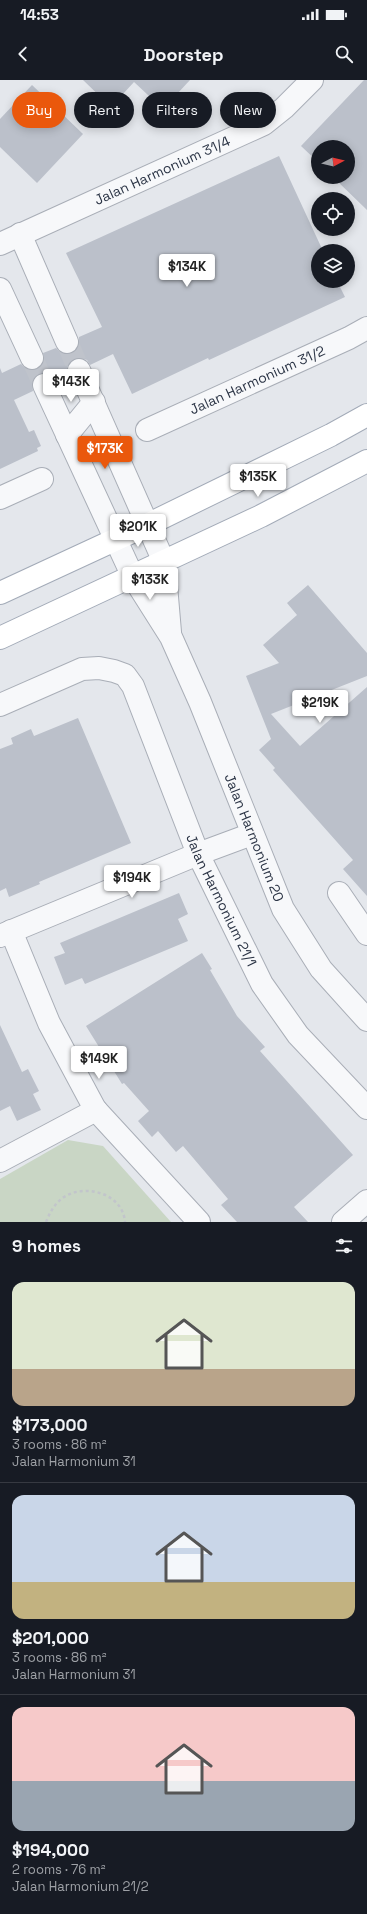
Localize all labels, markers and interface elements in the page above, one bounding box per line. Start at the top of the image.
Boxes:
text: 14:53 [20,5,59,24]
icon: back [12,43,34,65]
text: Doorstep [144,43,223,66]
icon: search [333,43,355,65]
chip: Buy [12,92,66,128]
chip: Rent [74,92,134,128]
chip: Filters [142,92,212,128]
chip: New [220,92,276,128]
street label: Jalan Harmonium 31/4 [91,132,233,209]
north arrow [311,140,355,184]
map controls [311,140,355,288]
button: locate [311,192,355,236]
button: layers [311,244,355,288]
pin: $134K [159,254,215,288]
text: $134K [168,258,206,275]
street label: Jalan Harmonium 31/2 [186,341,328,419]
pin: $143K [43,369,99,403]
text: $143K [52,373,90,390]
pin: $173K [77,436,133,470]
text: $173K [87,440,124,457]
pin: $135K [230,464,286,498]
text: $135K [239,468,277,485]
pin: $201K [110,514,166,548]
text: $201K [119,518,157,535]
pin: $133K [122,567,178,601]
text: $133K [131,571,169,588]
pin: $219K [292,690,348,724]
text: $219K [301,694,339,711]
street label: Jalan Harmonium 20 [221,771,288,904]
street label: Jalan Harmonium 21/1 [182,832,261,969]
pin: $194K [104,865,160,899]
text: $194K [113,869,151,886]
pin: $149K [71,1046,127,1080]
text: $149K [80,1050,118,1067]
text: 9 homes [12,1235,81,1257]
icon: filters [333,1235,355,1257]
icon: home [148,1308,220,1380]
text: $173,000 [12,1414,88,1436]
text: 3 rooms · 86 m² [12,1436,106,1453]
text: Jalan Harmonium 31 [12,1453,136,1470]
icon: home [148,1521,220,1593]
text: $201,000 [12,1627,89,1649]
text: 3 rooms · 86 m² [12,1649,106,1666]
text: Jalan Harmonium 31 [12,1666,136,1683]
icon: home [148,1733,220,1805]
text: $194,000 [12,1839,89,1861]
text: 2 rooms · 76 m² [12,1861,106,1878]
text: Jalan Harmonium 21/2 [12,1878,149,1895]

